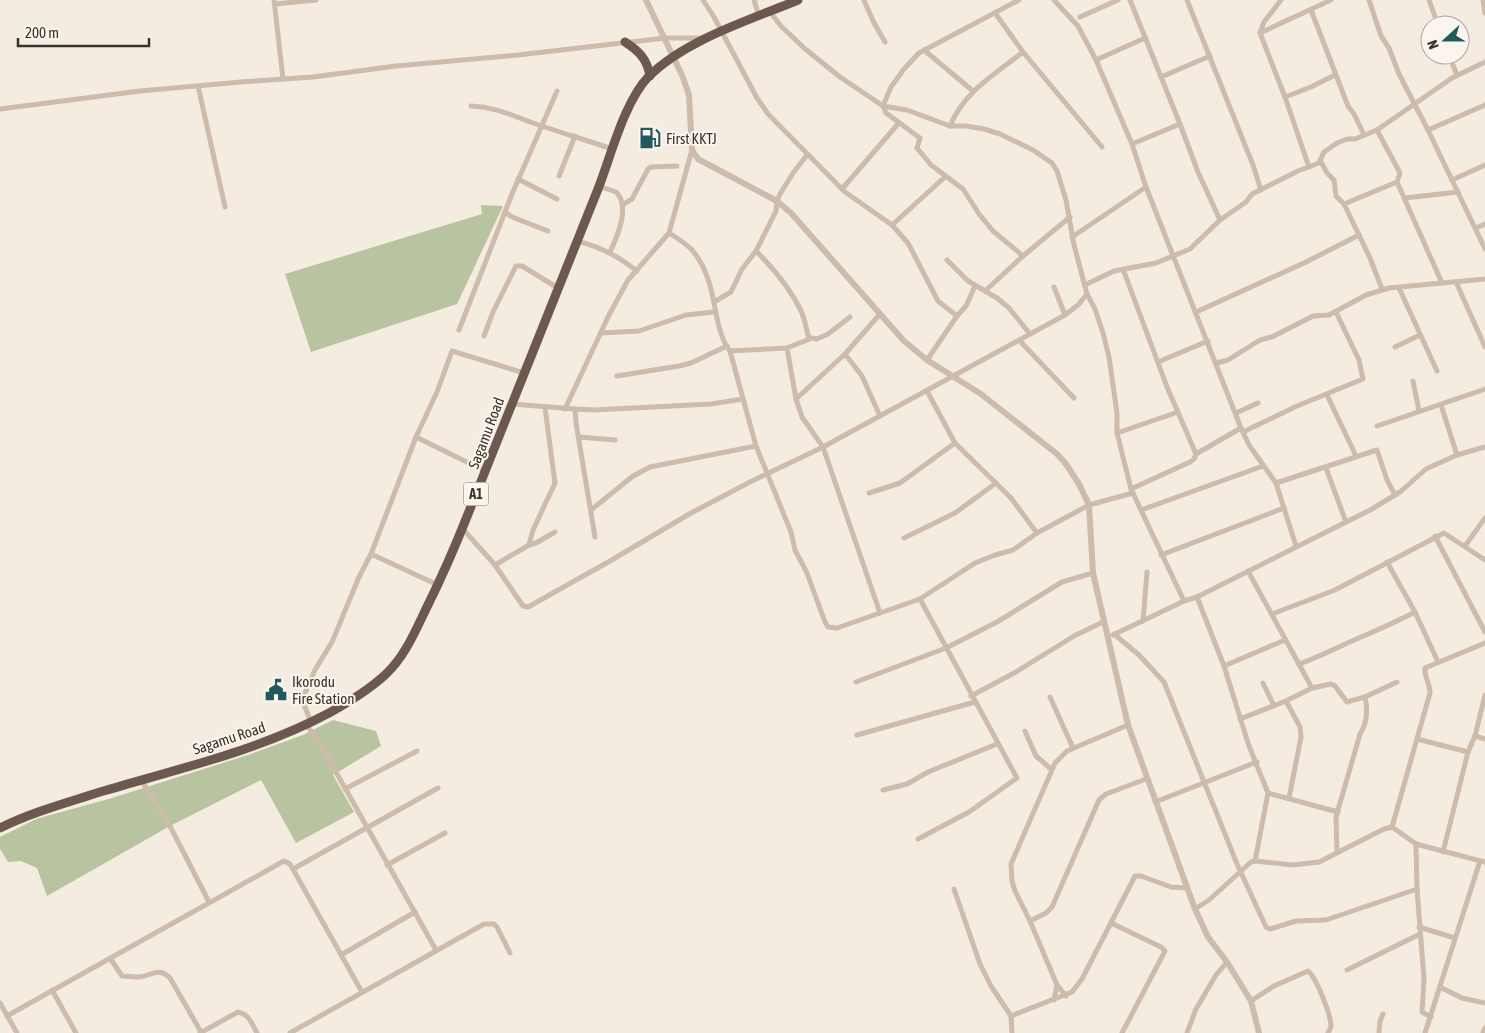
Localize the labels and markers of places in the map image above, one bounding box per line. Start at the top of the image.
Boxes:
fuel station icon: First KKTJ [637,125,663,151]
place label: First KKTJ [666,130,717,147]
place label: Ikorodu Fire Station [292,673,354,707]
public building icon: Ikorodu Fire Station [263,677,289,703]

